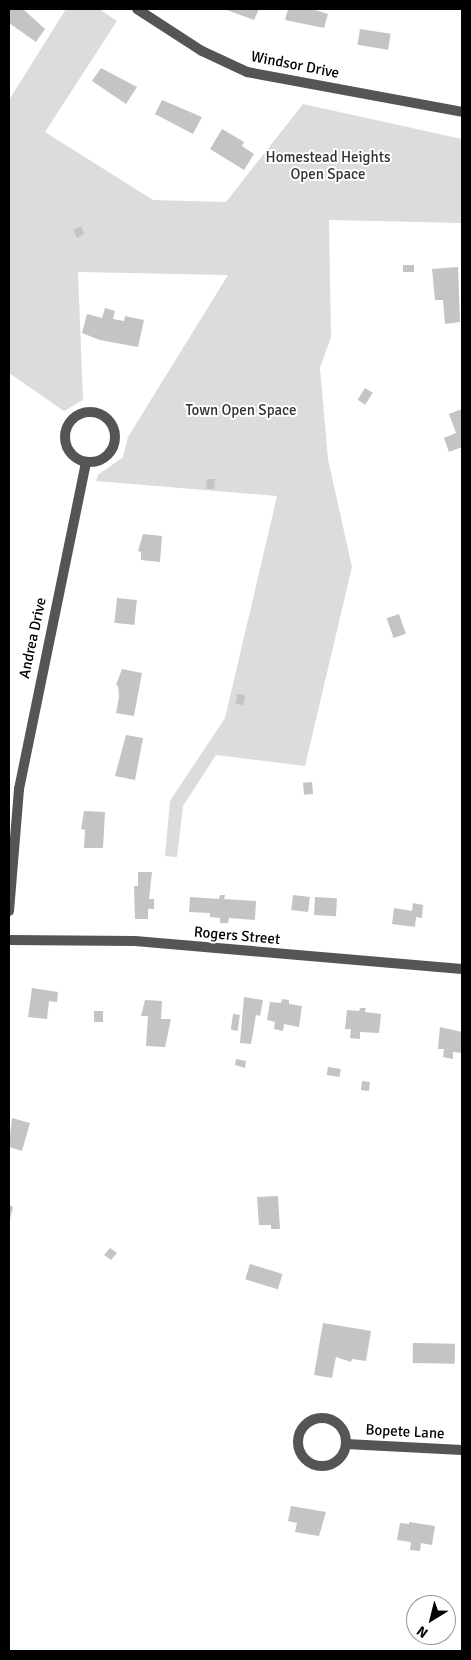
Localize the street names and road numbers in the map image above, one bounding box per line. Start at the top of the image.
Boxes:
street label: Windsor Drive [249,48,341,82]
street label: Andrea Drive [16,596,50,680]
street label: Rogers Street [193,923,281,949]
street label: Bopete Lane [365,1421,445,1443]

